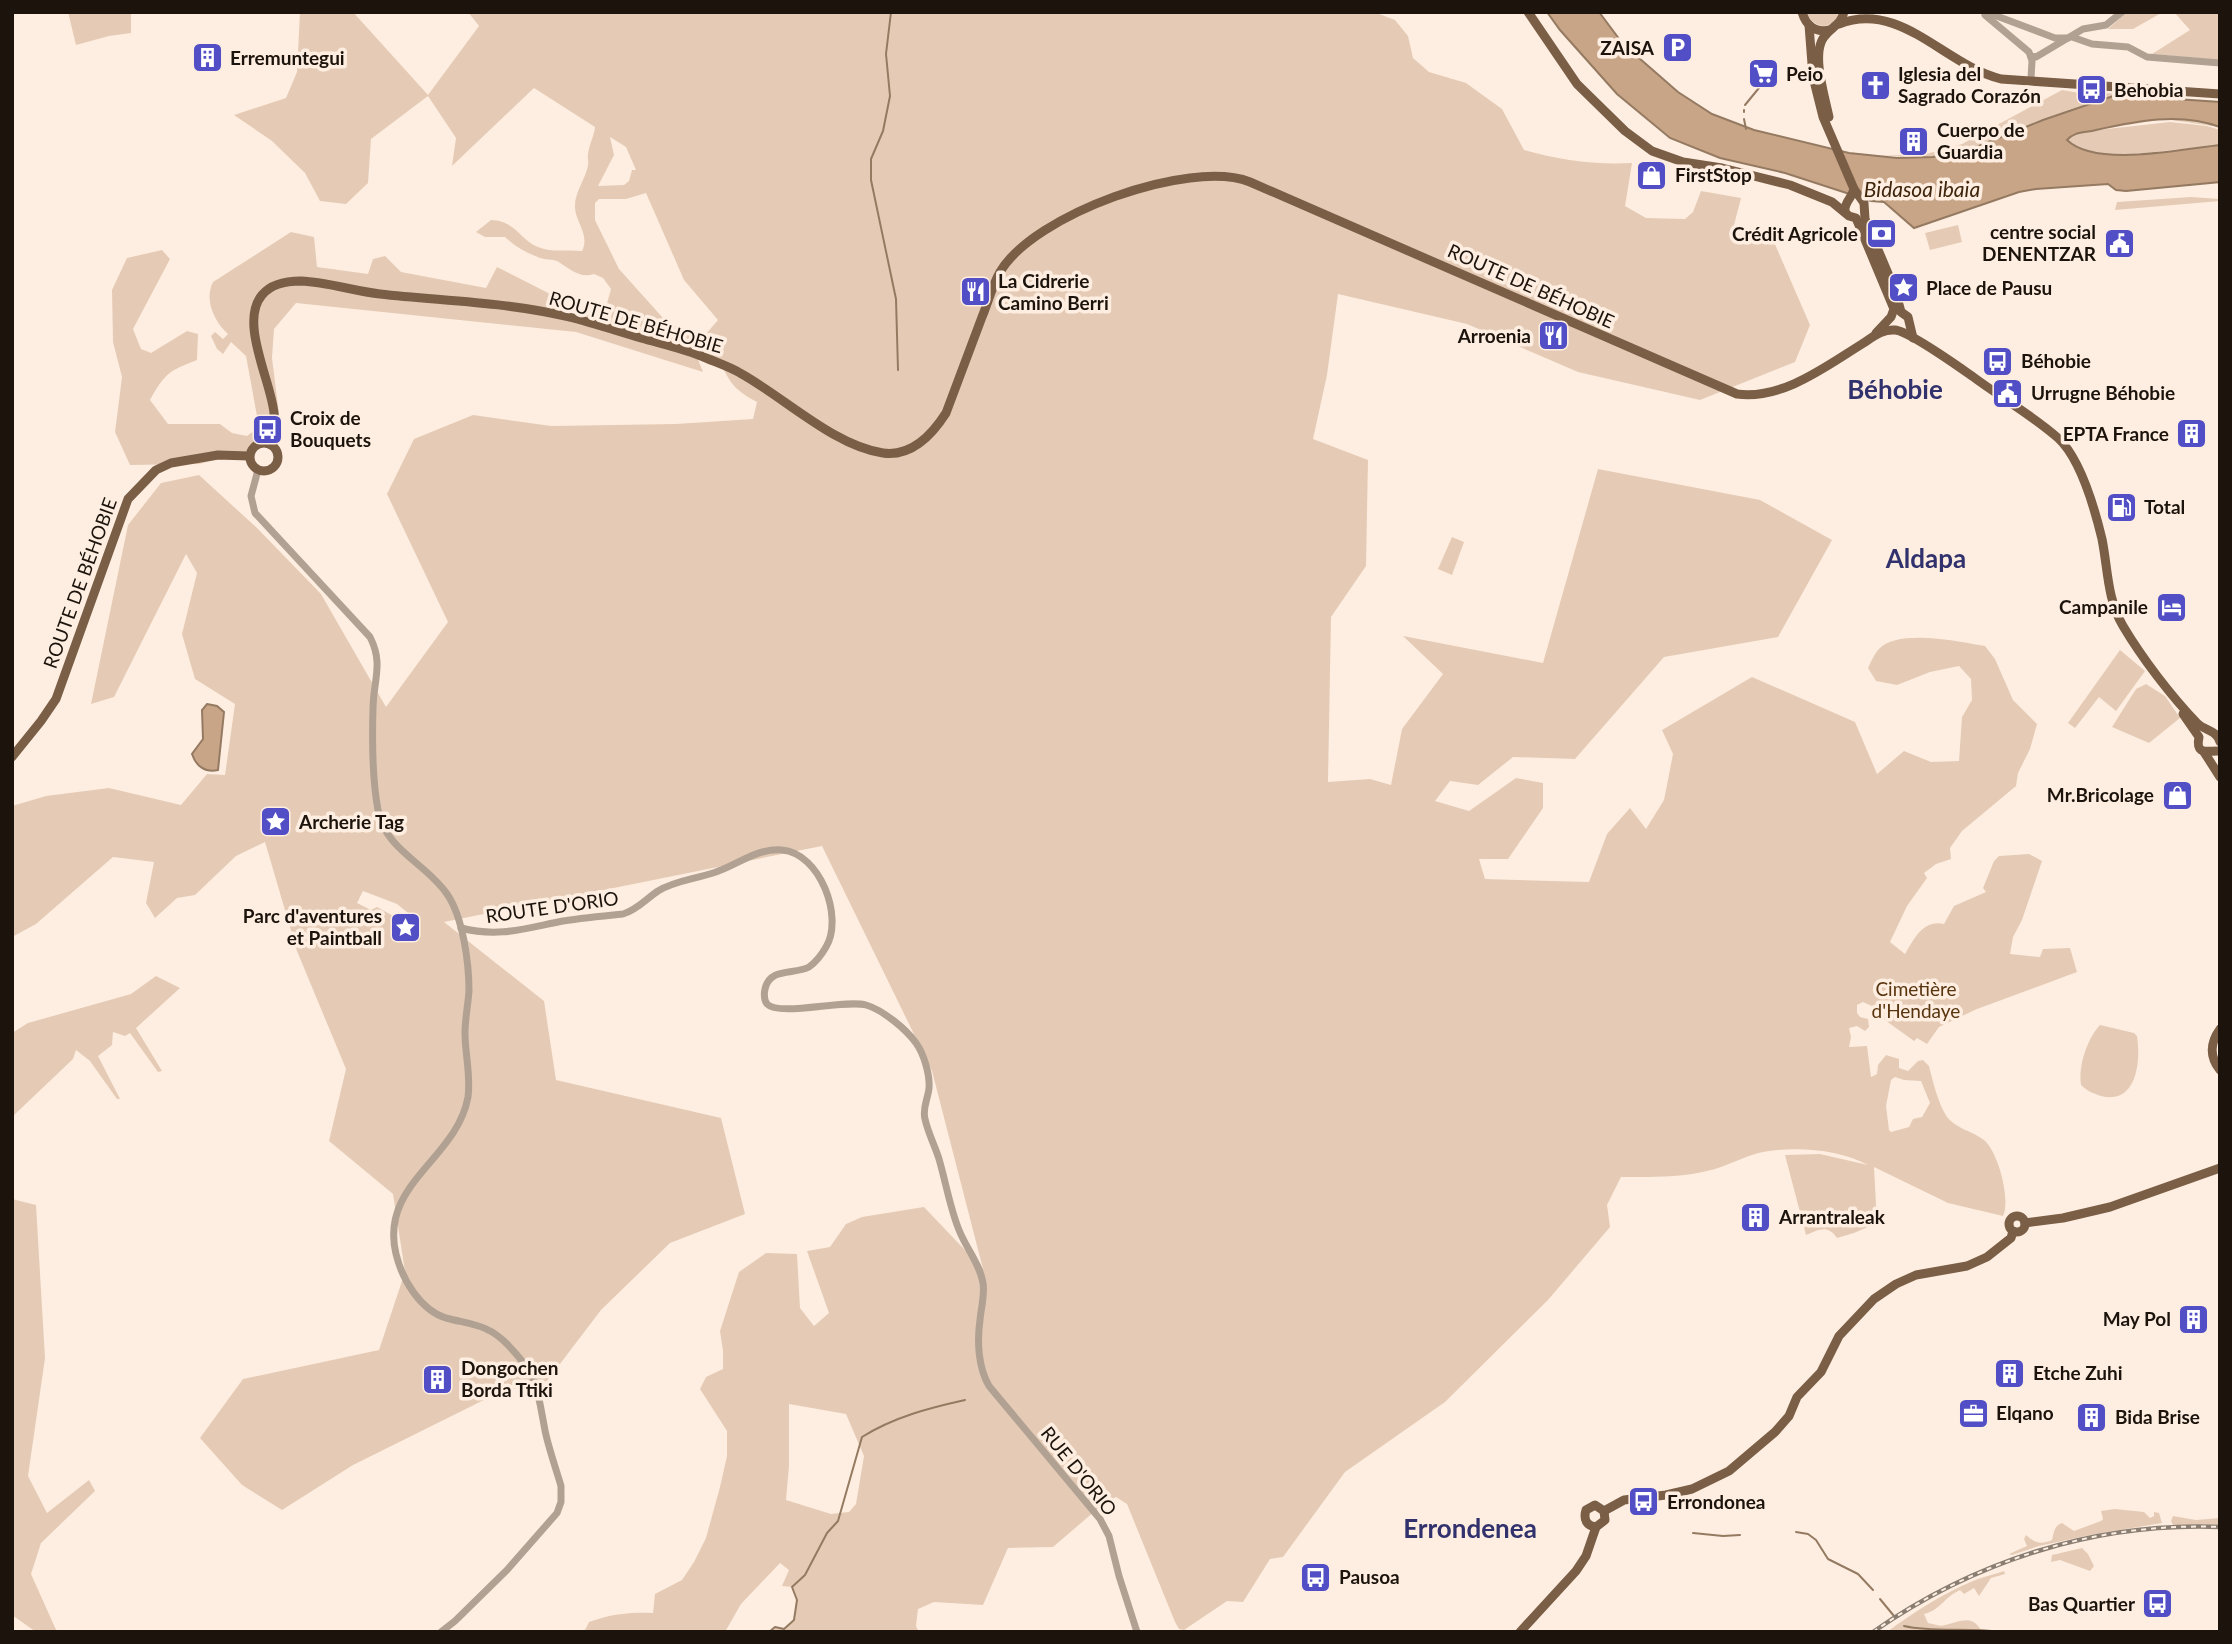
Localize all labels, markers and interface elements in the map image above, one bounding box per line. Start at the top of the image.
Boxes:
parking icon: ZAISA [1660,31,1694,65]
place label: ZAISA [1600,36,1655,59]
building icon: Erremuntegui [190,41,224,75]
place label: Erremuntegui [230,46,345,69]
supermarket icon: Peio [1746,57,1780,91]
place label: Peio [1786,62,1823,85]
place label: Iglesia del Sagrado Corazón [1898,62,2041,107]
church icon: Iglesia del Sagrado Corazón [1858,68,1892,102]
bus stop icon: Behobia [2074,73,2108,107]
place label: Behobia [2114,78,2183,101]
place label: Cuerpo de Guardia [1937,118,2025,163]
building icon: Cuerpo de Guardia [1897,124,1931,158]
shop icon: FirstStop [1635,158,1669,192]
place label: FirstStop [1675,163,1752,186]
water label: Bidasoa ibaia [1864,176,1980,201]
bank icon: Crédit Agricole [1864,217,1898,251]
place label: centre social DENENTZAR [1982,220,2097,265]
place label: Crédit Agricole [1732,222,1858,245]
public building icon: centre social DENENTZAR [2102,226,2136,260]
street label: ROUTE DE BÉHOBIE [1444,238,1618,333]
place label: La Cidrerie Camino Berri [998,269,1109,314]
place icon: Place de Pausu [1886,271,1920,305]
restaurant icon: La Cidrerie Camino Berri [958,275,992,309]
place label: Place de Pausu [1926,276,2052,299]
street label: ROUTE DE BÉHOBIE [547,286,726,357]
restaurant icon: Arroenia [1537,319,1571,353]
place label: Arroenia [1457,324,1531,347]
bus stop icon: Béhobie [1981,344,2015,378]
place label: Béhobie [2021,349,2091,372]
district label: Béhobie [1847,373,1943,405]
public building icon: Urrugne Béhobie [1991,376,2025,410]
place label: Urrugne Béhobie [2031,381,2175,404]
place label: Croix de Bouquets [290,406,371,451]
bus stop icon: Croix de Bouquets [250,412,284,446]
building icon: EPTA France [2175,417,2209,451]
place label: EPTA France [2063,422,2169,445]
fuel station icon: Total [2104,490,2138,524]
street label: ROUTE DE BÉHOBIE [38,494,121,671]
place label: Total [2144,495,2185,518]
district label: Aldapa [1885,542,1966,574]
hotel icon: Campanile [2154,590,2188,624]
place label: Campanile [2059,595,2148,618]
shop icon: Mr.Bricolage [2160,778,2194,812]
place label: Mr.Bricolage [2047,783,2154,806]
place icon: Archerie Tag [259,805,293,839]
place label: Archerie Tag [298,810,404,833]
street label: ROUTE D'ORIO [484,886,620,927]
place label: Parc d'aventures et Paintball [243,904,382,949]
place icon: Parc d'aventures et Paintball [388,910,422,944]
park label: Cimetière d'Hendaye [1872,977,1960,1022]
building icon: Arrantraleak [1739,1200,1773,1234]
place label: Arrantraleak [1778,1205,1886,1228]
building icon: May Pol [2177,1302,2211,1336]
place label: May Pol [2103,1307,2171,1330]
place label: Dongochen Borda Ttiki [461,1356,558,1401]
building icon: Etche Zuhi [1993,1356,2027,1390]
place label: Etche Zuhi [2033,1361,2123,1384]
building icon: Dongochen Borda Ttiki [421,1362,455,1396]
office icon: Elqano [1956,1396,1990,1430]
building icon: Bida Brise [2075,1400,2109,1434]
place label: Elqano [1996,1401,2054,1424]
place label: Bida Brise [2115,1405,2200,1428]
street label: RUE D'ORIO [1037,1422,1122,1520]
bus stop icon: Errondonea [1627,1485,1661,1519]
place label: Errondonea [1667,1490,1765,1513]
district label: Errondenea [1403,1512,1537,1544]
bus stop icon: Pausoa [1299,1560,1333,1594]
place label: Pausoa [1339,1565,1400,1588]
bus stop icon: Bas Quartier [2141,1587,2175,1621]
place label: Bas Quartier [2028,1592,2136,1615]

